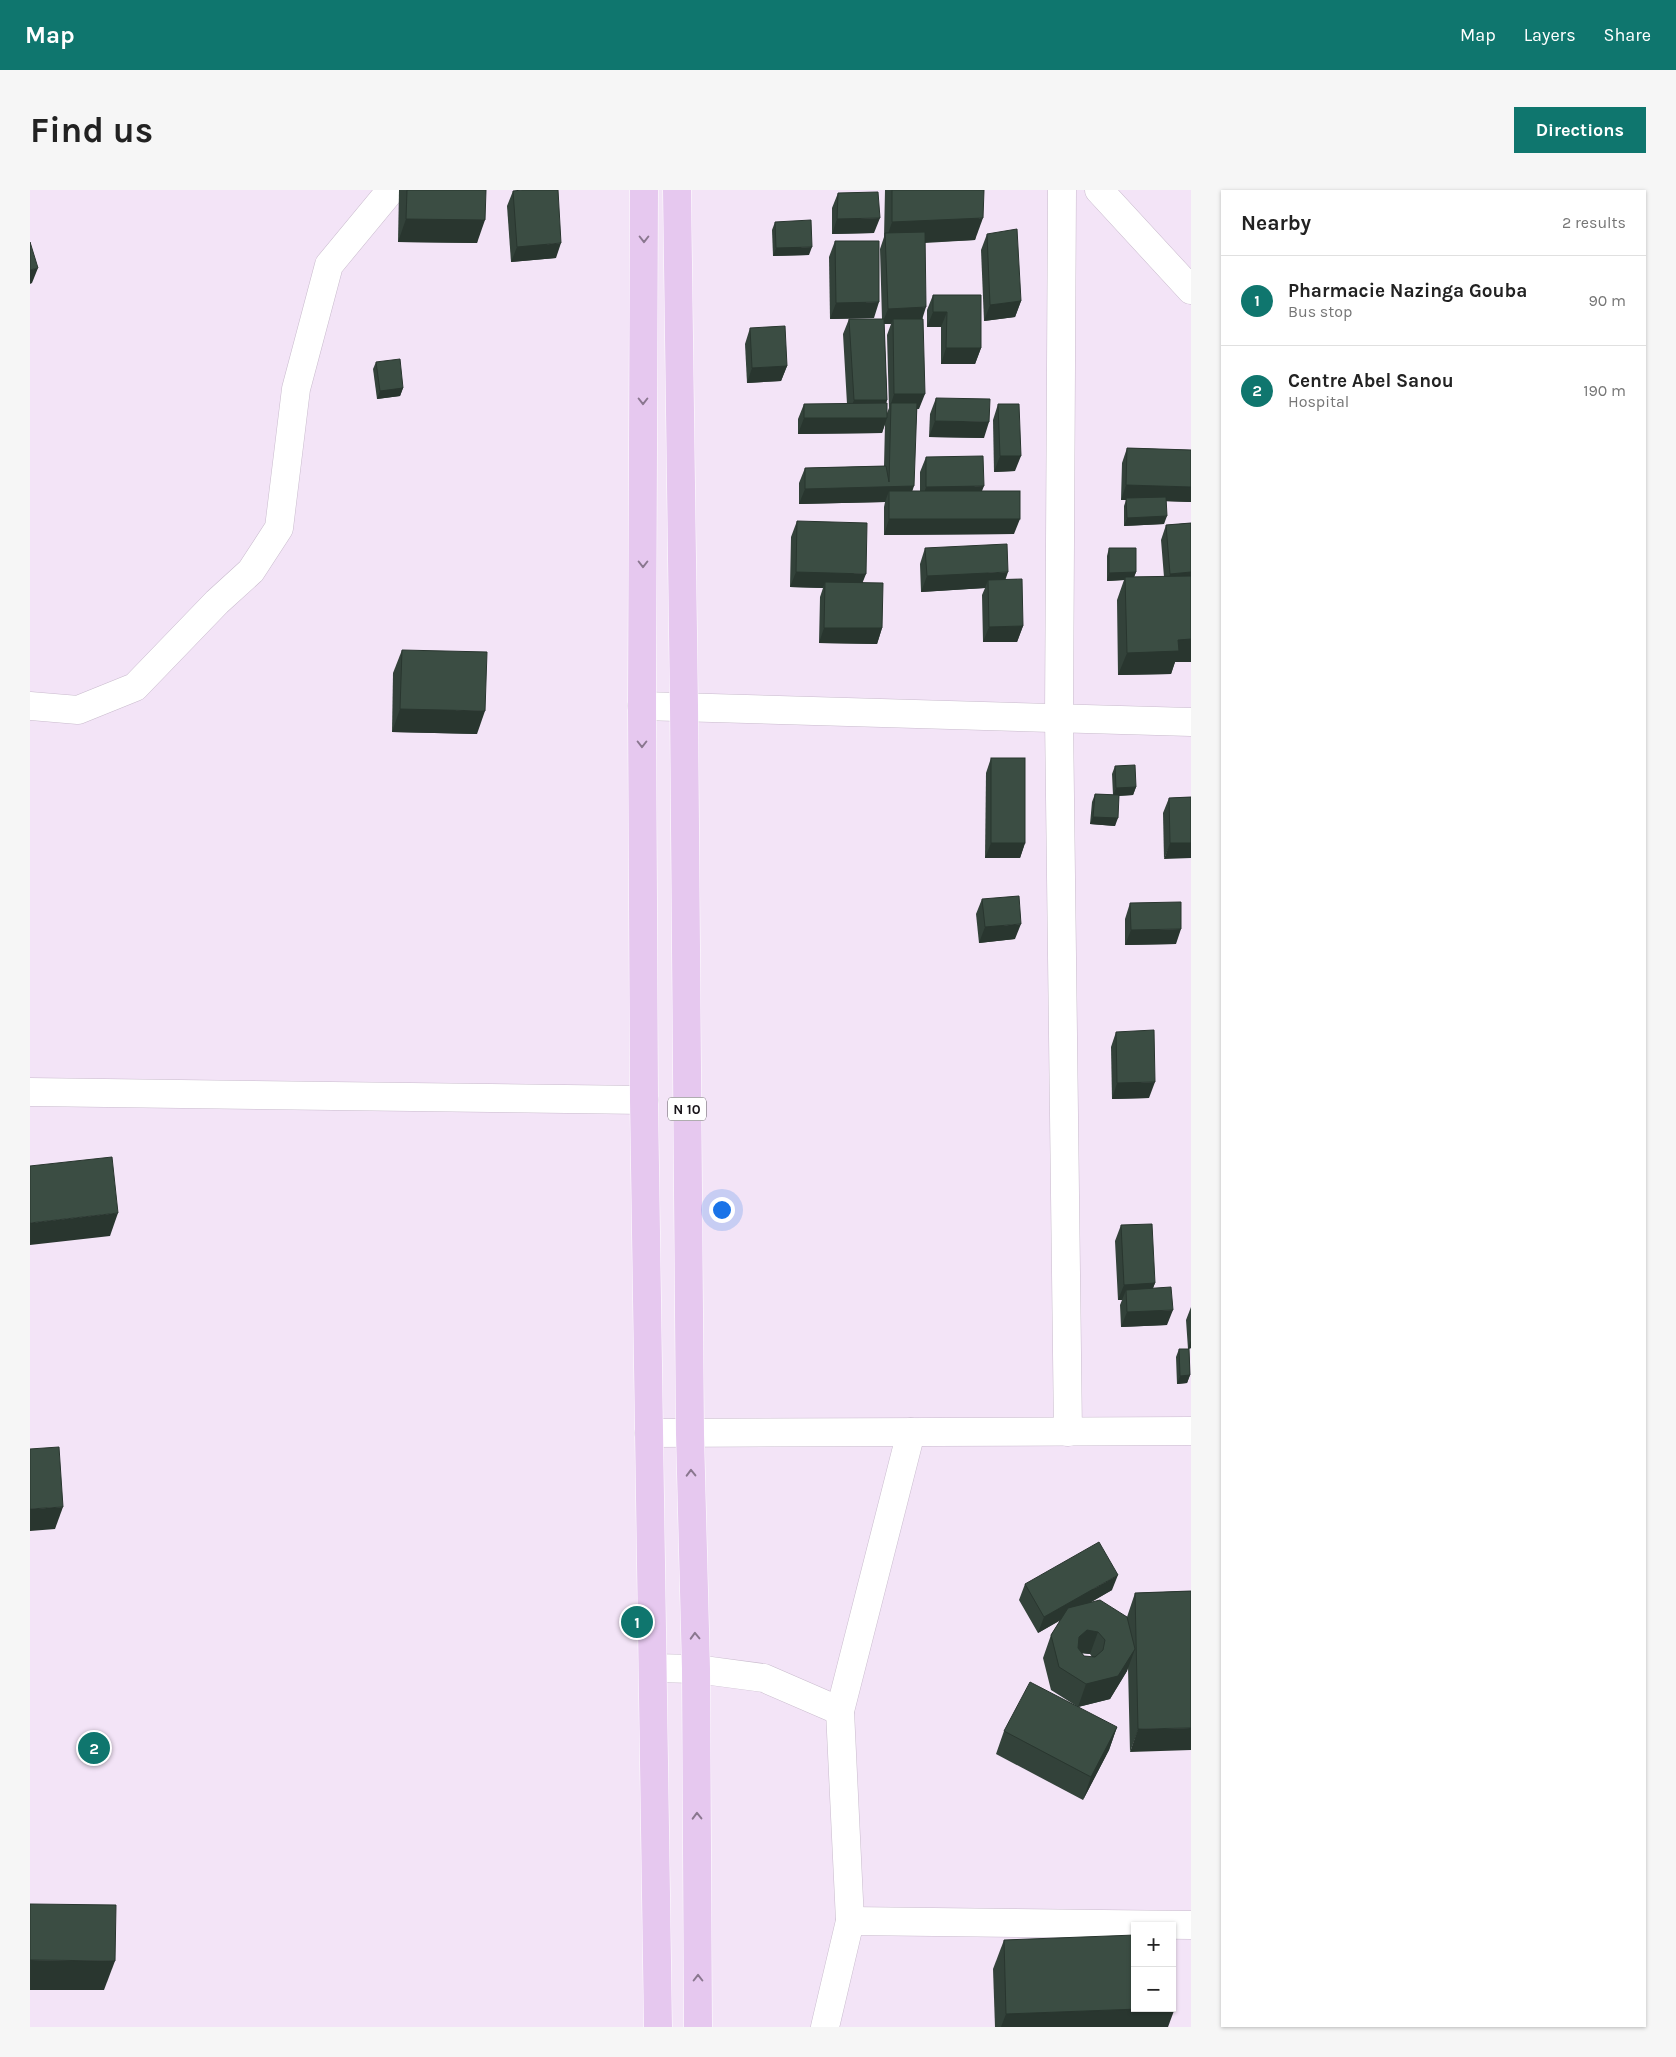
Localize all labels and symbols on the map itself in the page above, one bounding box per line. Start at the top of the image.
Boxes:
one-way arrow [639,235,649,243]
one-way arrow [638,397,649,405]
one-way arrow [638,560,648,568]
one-way arrow [637,740,647,748]
road number: N 10 [668,1098,706,1121]
your location [709,1197,735,1223]
one-way arrow [685,1469,696,1477]
pin: 1 [621,1603,653,1641]
one-way arrow [689,1632,700,1640]
pin: 2 [78,1729,110,1767]
one-way arrow [692,1812,702,1820]
one-way arrow [693,1974,703,1982]

